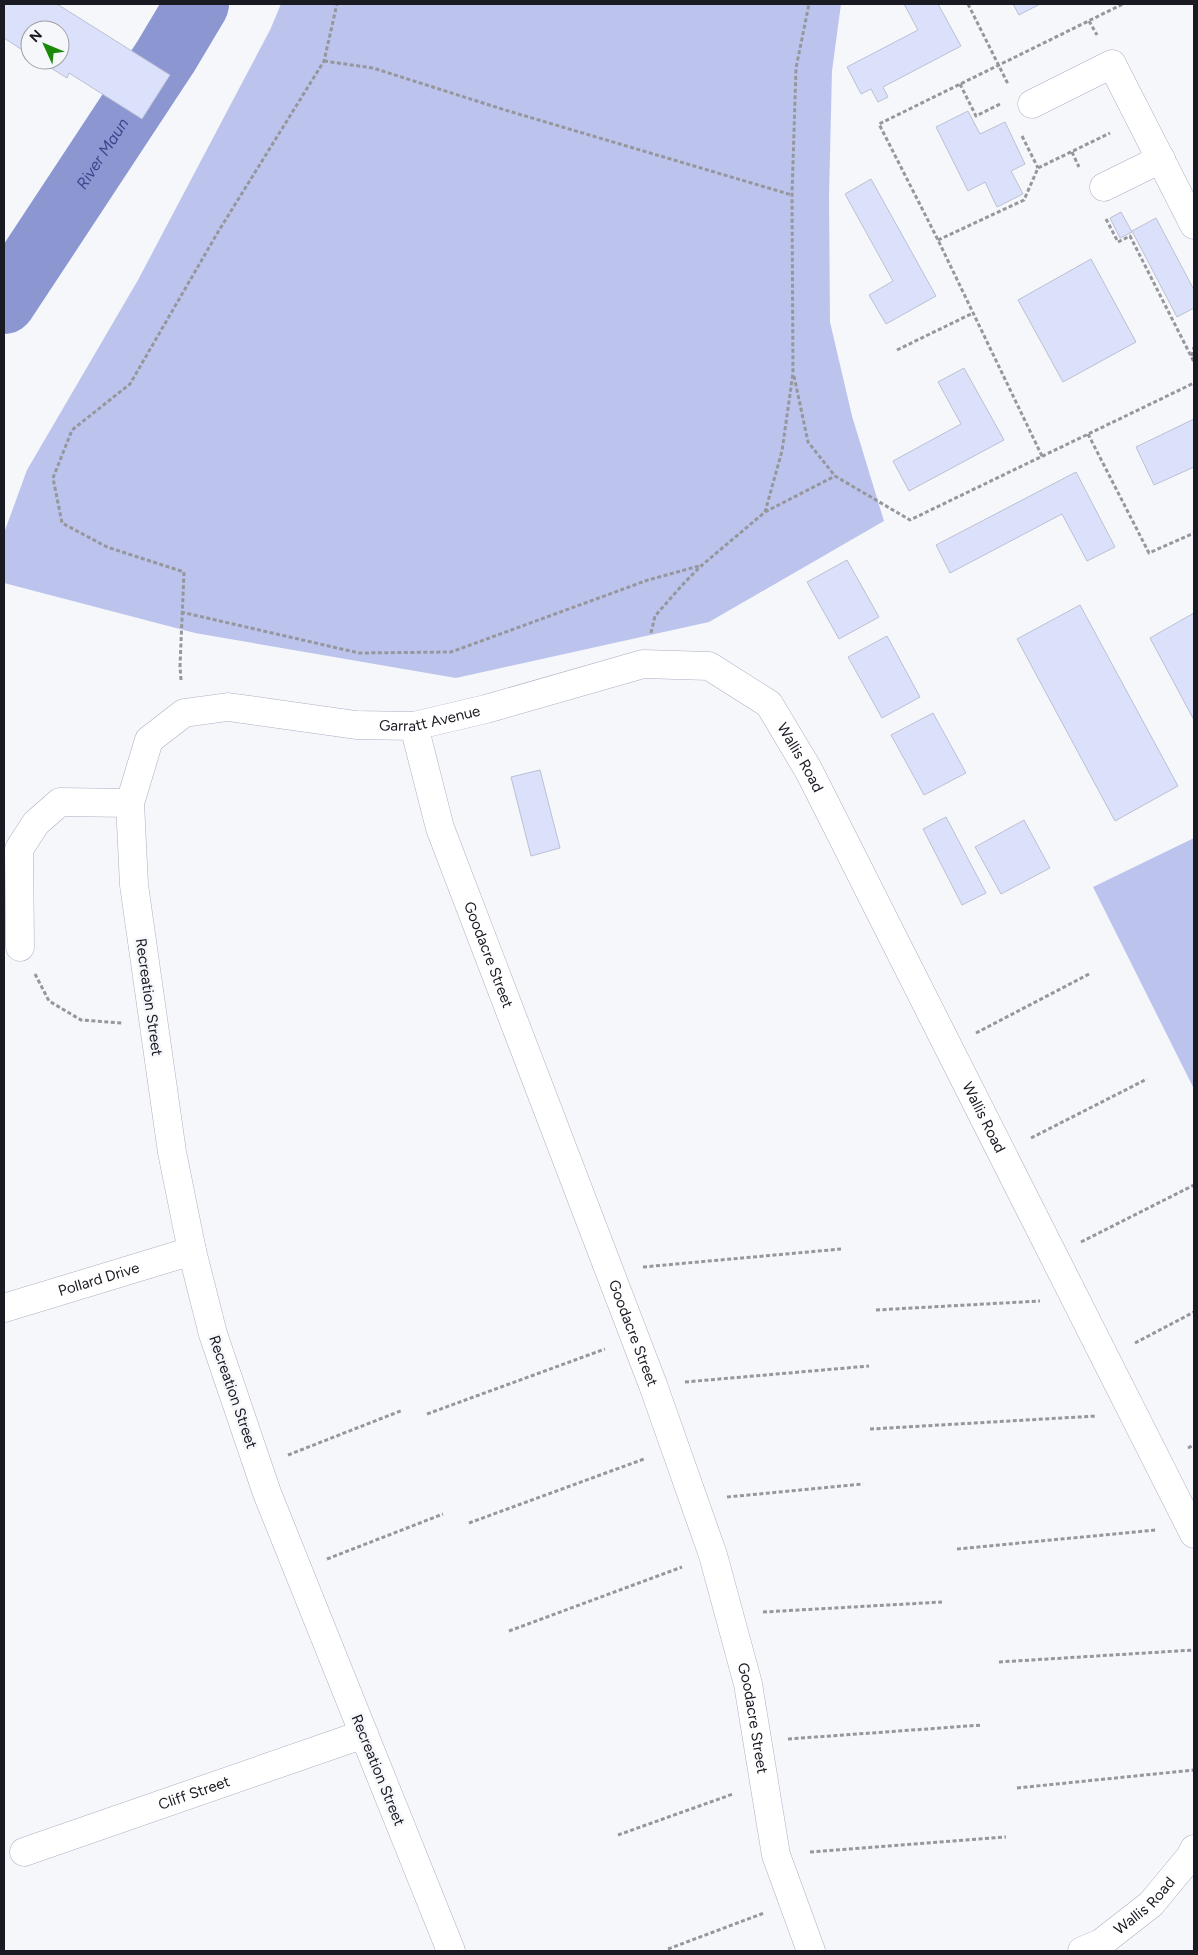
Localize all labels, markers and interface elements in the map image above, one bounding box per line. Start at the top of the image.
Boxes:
north arrow [20,20,70,70]
text: N [26,27,46,46]
water label: River Maun [72,114,132,192]
street label: Garratt Avenue [379,702,482,735]
street label: Wallis Road [773,720,827,795]
street label: Goodacre Street [460,899,517,1011]
street label: Recreation Street [132,937,166,1057]
street label: Wallis Road [958,1079,1009,1156]
street label: Pollard Drive [56,1258,141,1300]
street label: Goodacre Street [605,1277,662,1389]
street label: Recreation Street [205,1333,261,1451]
street label: Goodacre Street [734,1661,772,1775]
street label: Recreation Street [347,1712,409,1829]
street label: Cliff Street [156,1772,232,1814]
street label: Wallis Road [1110,1873,1179,1938]

